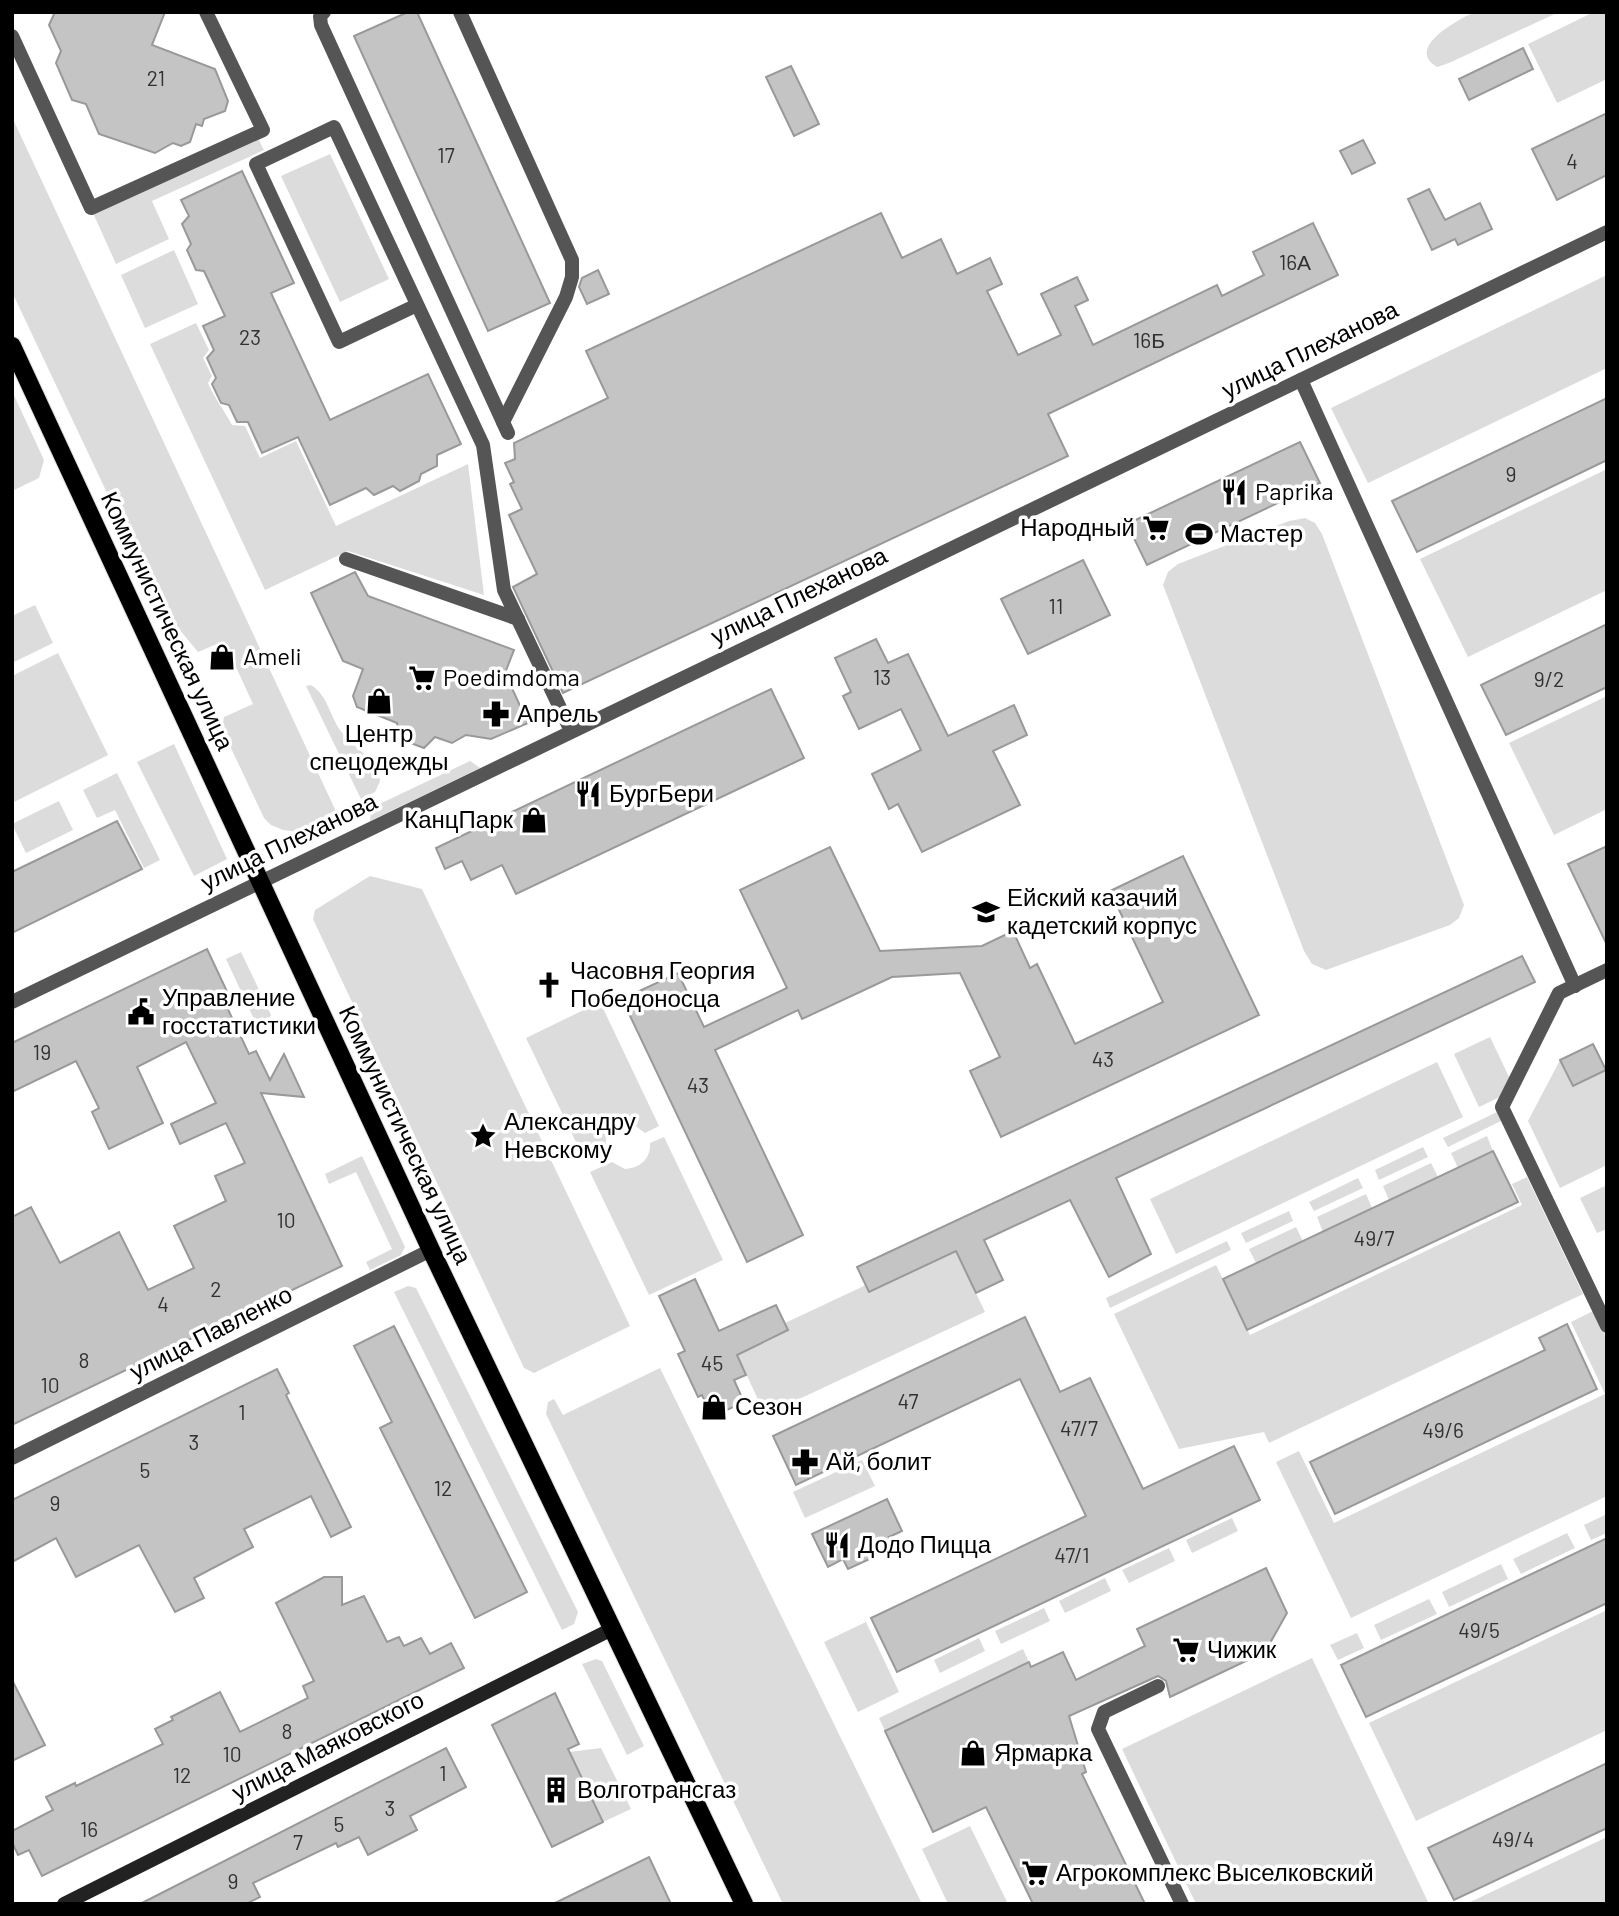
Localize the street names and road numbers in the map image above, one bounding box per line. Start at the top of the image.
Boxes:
street label: улица Плеханова [1217,293,1403,404]
street label: Коммунистическая улица [96,487,241,755]
street label: улица Плеханова [706,539,892,650]
street label: улица Плеханова [196,785,382,896]
street label: Коммунистическая улица [334,1001,479,1269]
street label: улица Павленко [124,1278,296,1385]
street label: улица Маяковского [226,1684,428,1806]

